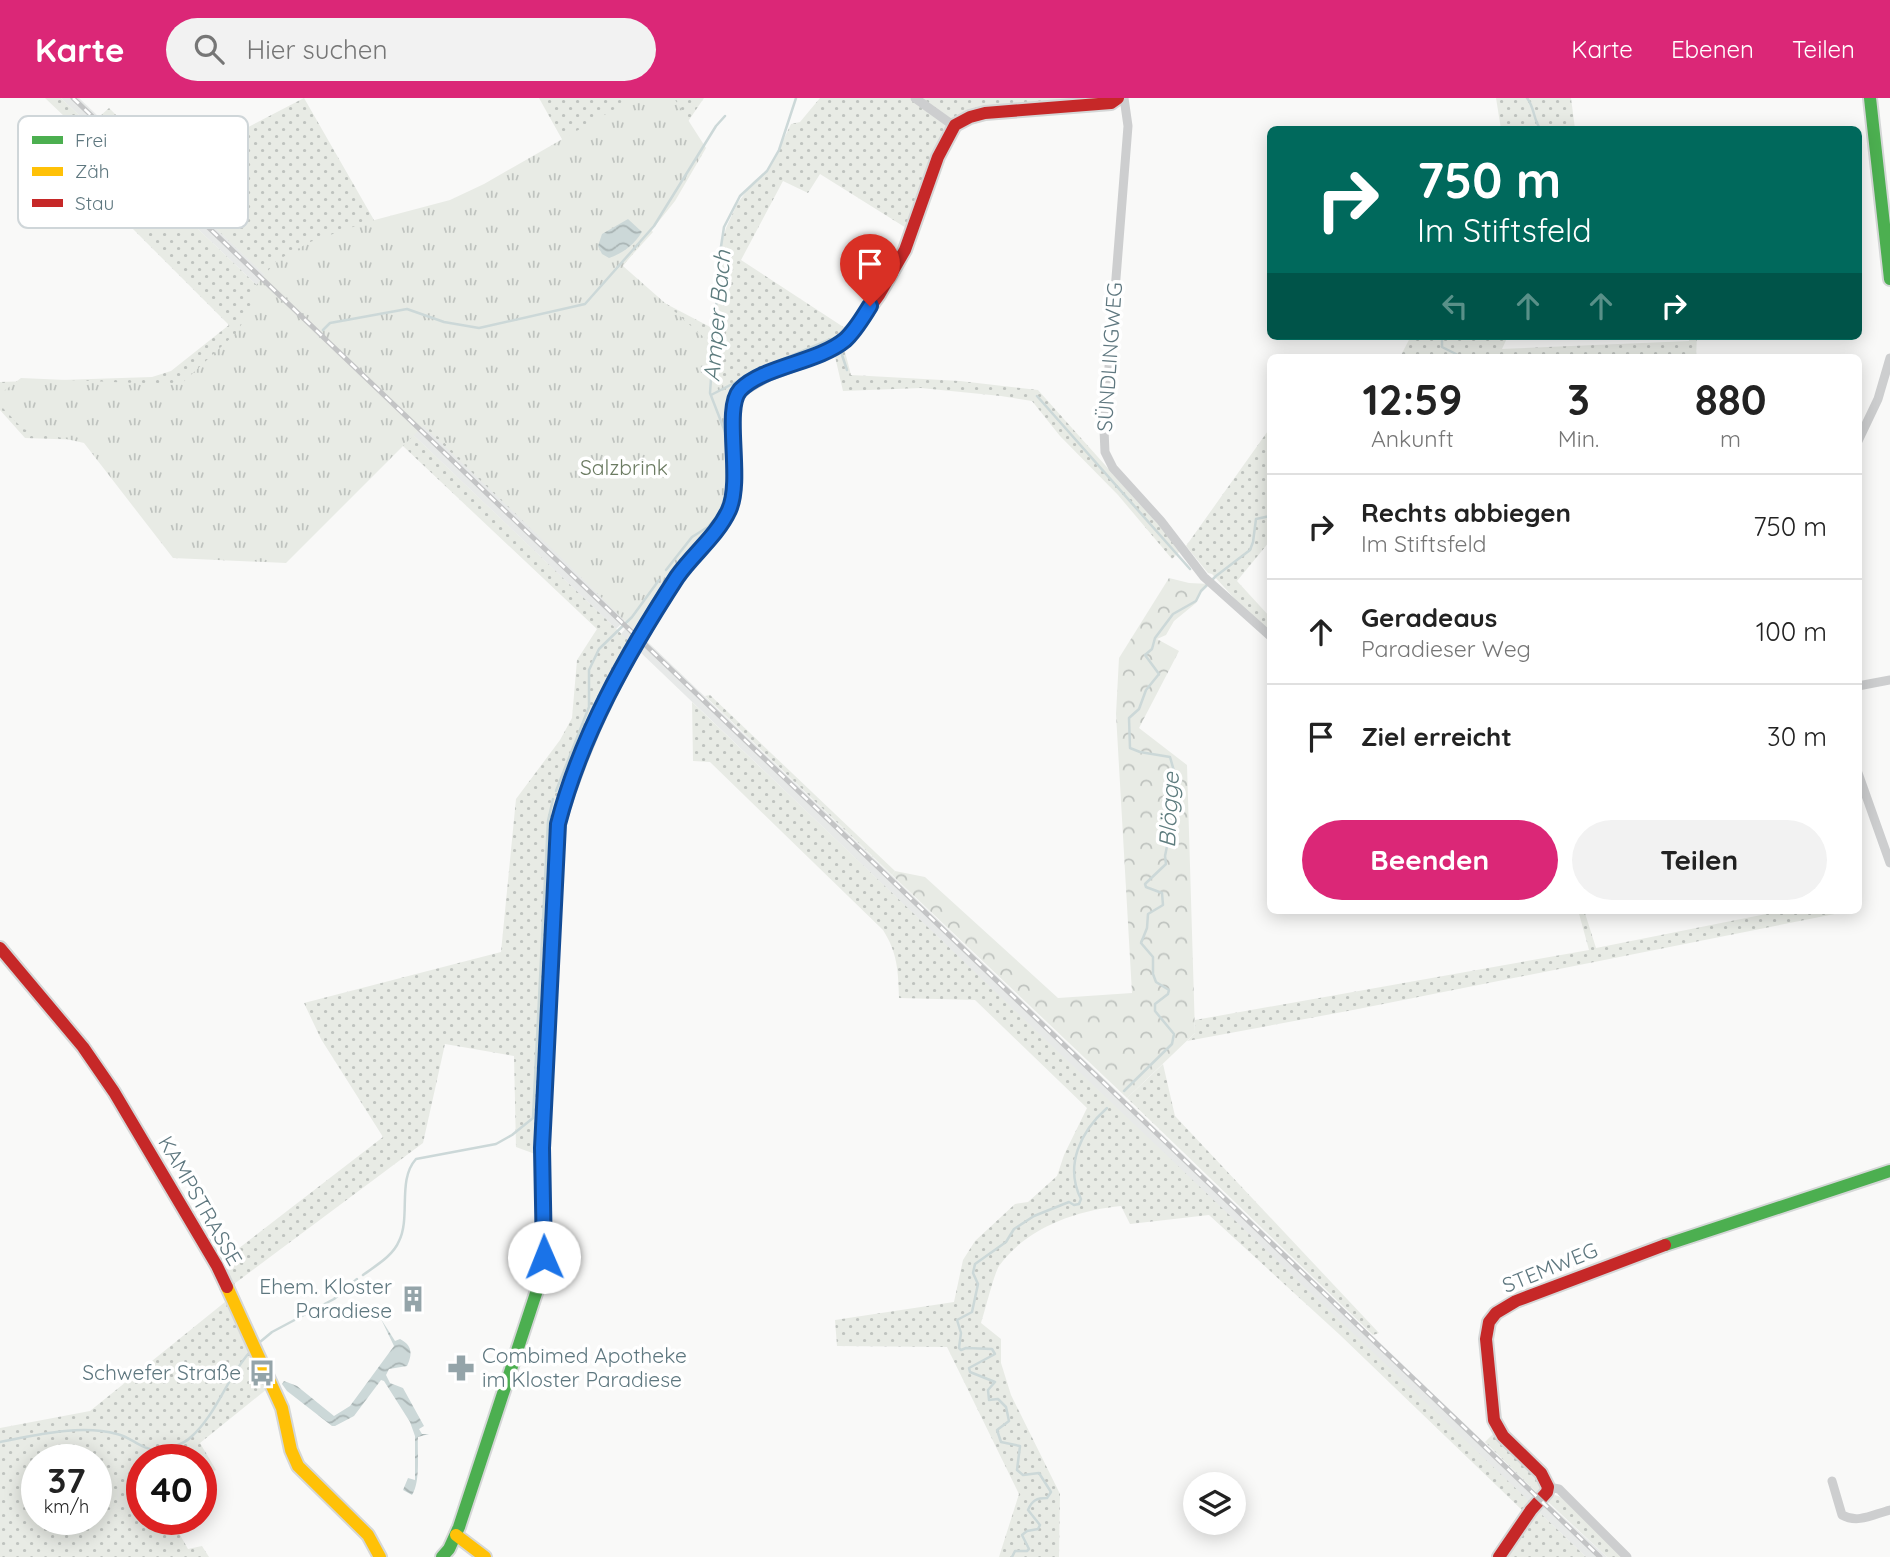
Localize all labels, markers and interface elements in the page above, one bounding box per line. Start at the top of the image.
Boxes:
search box [166,18,656,81]
text: Karte [35,29,124,70]
icon: search [190,30,228,68]
text: Hier suchen [246,33,388,66]
text: Karte [1571,34,1633,64]
text: Ebenen [1671,34,1754,64]
text: Teilen [1792,34,1855,64]
legend [18,116,248,228]
text: Frei [75,128,107,152]
text: 750 m [1417,149,1561,210]
icon: right [1302,154,1393,245]
text: Zäh [75,159,110,183]
text: Stau [75,191,114,215]
text: Im Stiftsfeld [1417,210,1592,250]
pin [840,234,900,306]
icon: arrive [851,245,889,283]
water label: Amper Bach [696,248,737,383]
street label: SÜNDLINGWEG [1091,281,1127,433]
icon: left [1436,287,1474,325]
icon: ahead [1509,287,1547,325]
icon: ahead [1582,287,1620,325]
icon: right [1655,287,1693,325]
text: 12:59 [1363,373,1462,426]
text: 3 [1567,373,1590,426]
text: 880 [1695,373,1767,426]
text: Ankunft [1371,424,1454,453]
text: Min. [1558,424,1599,453]
text: m [1720,424,1741,453]
park label: Salzbrink [580,454,668,480]
text: Rechts abbiegen [1361,496,1571,529]
icon: right [1302,508,1340,546]
text: 750 m [1753,510,1827,543]
text: Im Stiftsfeld [1361,529,1486,558]
text: Geradeaus [1361,601,1497,634]
icon: ahead [1302,613,1340,651]
text: 100 m [1756,615,1827,648]
text: Paradieser Weg [1361,634,1531,663]
icon: arrive [1302,718,1340,756]
text: Ziel erreicht [1361,720,1512,753]
text: 30 m [1767,720,1827,753]
water label: Blögge [1152,771,1185,848]
button: Beenden [1302,820,1558,900]
button: Teilen [1572,820,1827,900]
street label: KAMPSTRASSE [153,1131,248,1270]
position arrow [507,1220,581,1294]
street label: STEMWEG [1498,1236,1601,1298]
place label: Ehem. Kloster Paradiese [259,1273,392,1323]
building icon: Ehem. Kloster Paradiese [398,1284,428,1314]
place label: Combimed Apotheke im Kloster Paradiese [482,1342,687,1392]
pharmacy icon: Combimed Apotheke im Kloster Paradiese [446,1353,476,1383]
bus stop icon: Schwefer Straße [247,1358,277,1388]
place label: Schwefer Straße [82,1359,241,1385]
speed limit sign: 40 [126,1444,217,1535]
text: 37 [47,1458,86,1502]
map controls [1183,1472,1246,1535]
button: layers [1183,1472,1246,1535]
text: km/h [44,1495,89,1518]

